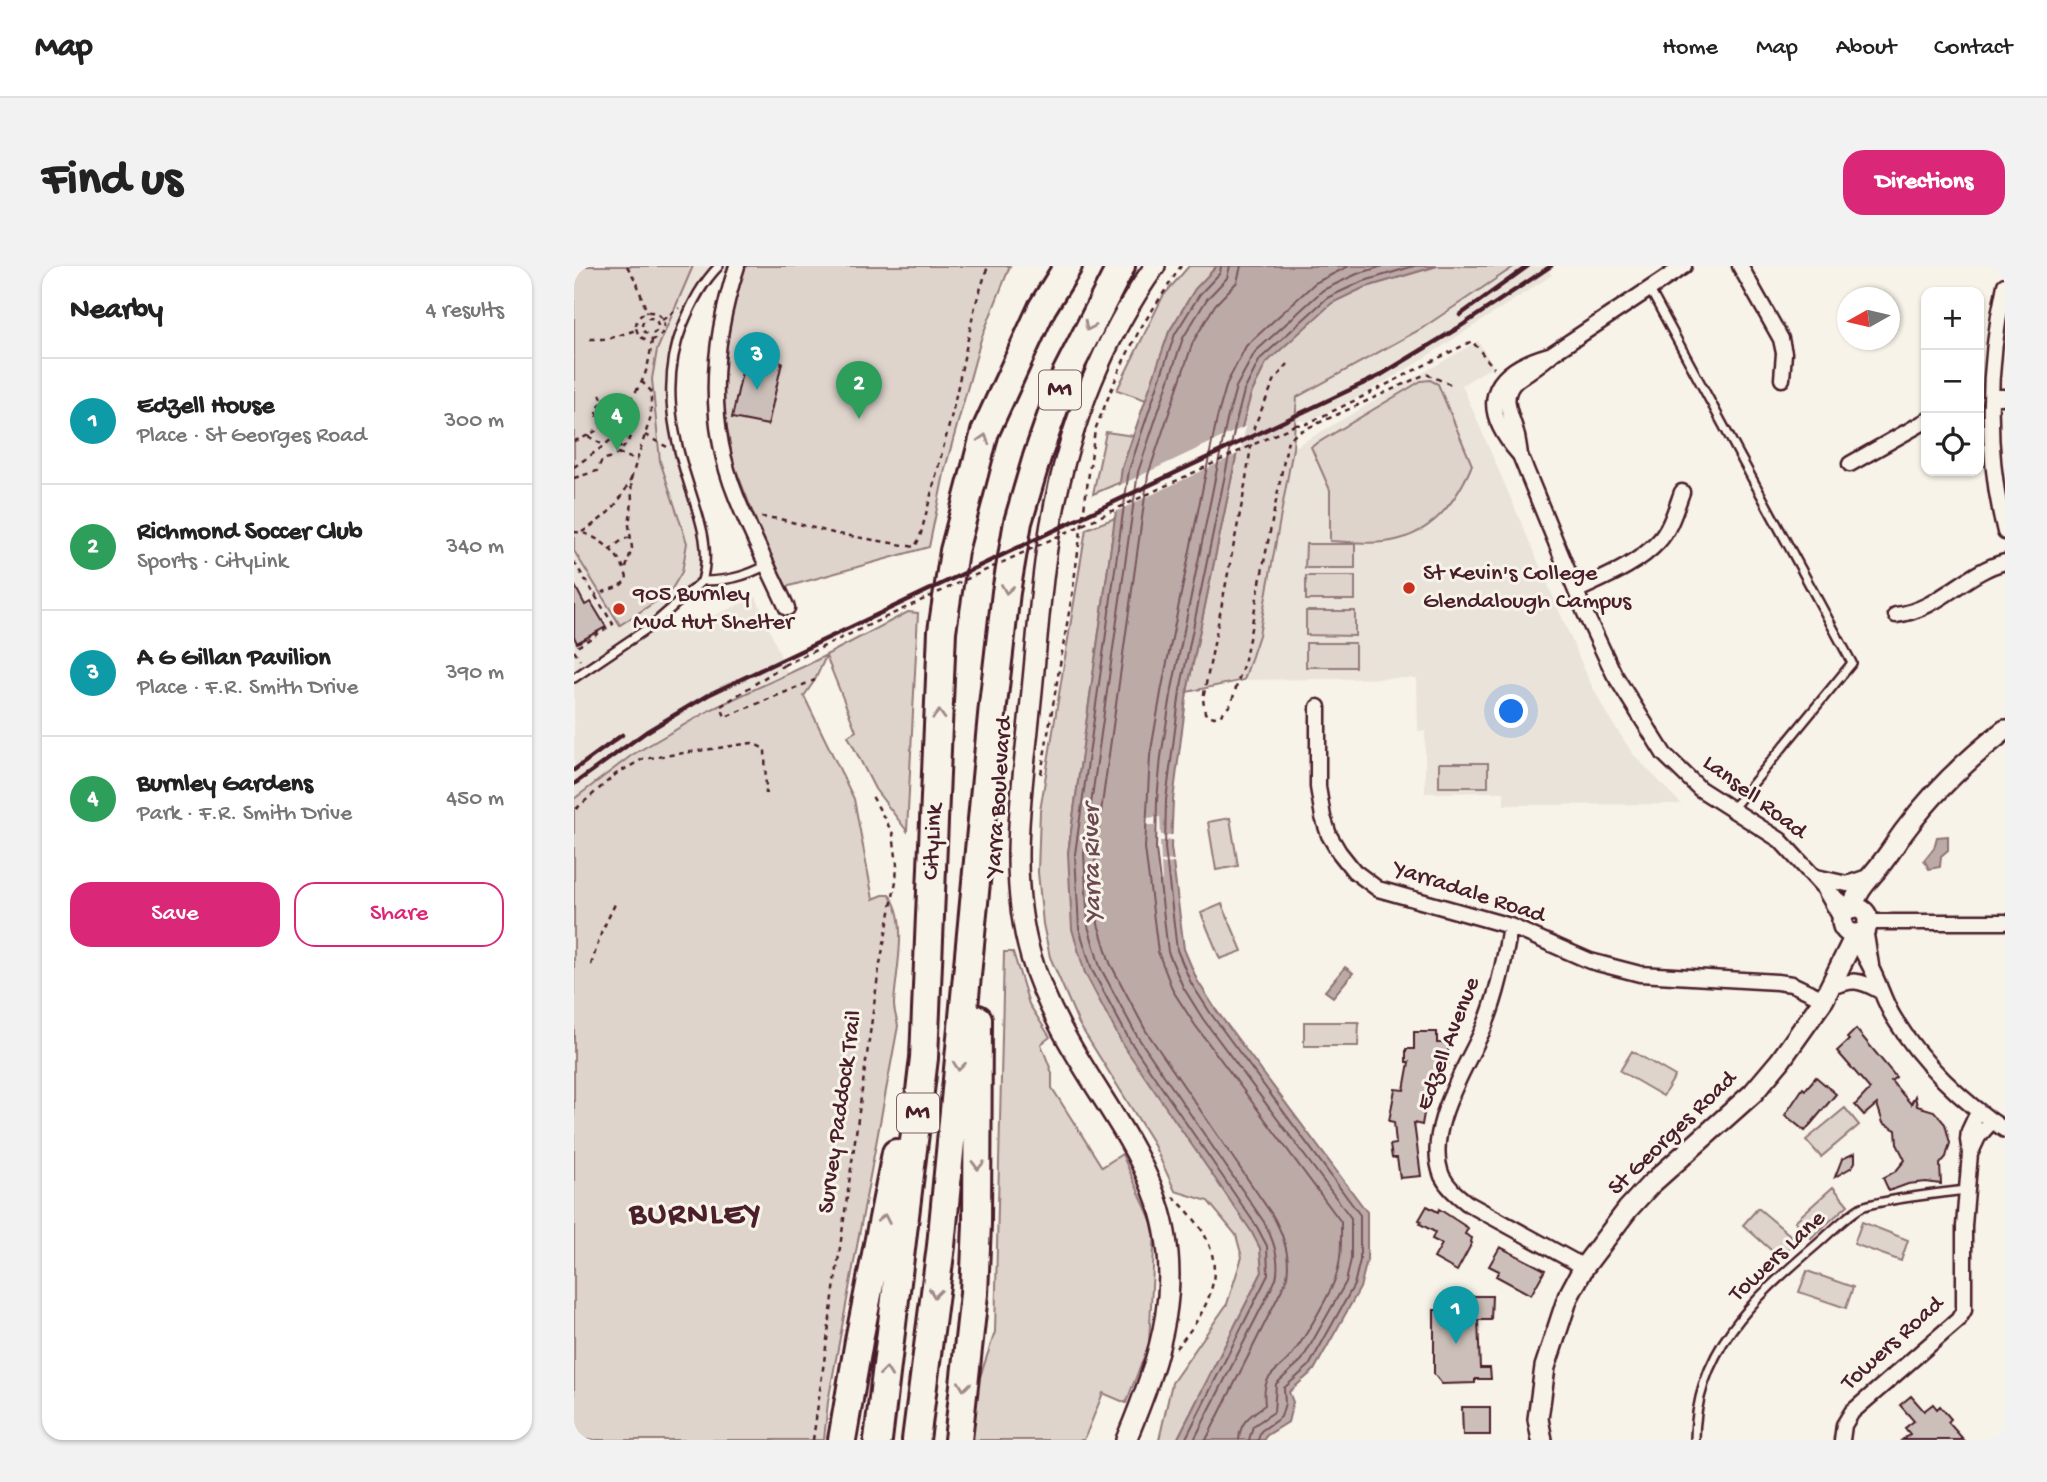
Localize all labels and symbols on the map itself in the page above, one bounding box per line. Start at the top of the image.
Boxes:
north arrow [1837,287,1900,350]
one-way arrow [1083,319,1097,331]
pin: 3 [734,332,780,390]
pin: 2 [836,361,882,419]
road number: M1 [1039,371,1081,410]
pin: 4 [594,393,640,451]
one-way arrow [975,433,990,445]
place label: St Kevin's College Glendalough Campus [1423,560,1632,617]
marker: St Kevin's College Glendalough Campus [1401,580,1417,596]
place label: 905 Burnley Mud Hut Shelter [632,581,796,638]
one-way arrow [1000,583,1015,595]
marker: 905 Burnley Mud Hut Shelter [611,601,627,617]
your location [1494,694,1528,728]
one-way arrow [932,709,947,720]
street label: Yarra Boulevard [980,714,1020,880]
street label: Lansell Road [1696,749,1814,848]
water label: Yarra River [1077,800,1111,924]
street label: CityLink [918,801,951,881]
street label: Yarradale Road [1388,854,1550,932]
street label: Edzell Avenue [1410,973,1488,1115]
street label: Survey Paddock Trail [812,1009,870,1215]
one-way arrow [952,1061,967,1072]
street label: St Georges Road [1602,1064,1745,1203]
road number: M1 [897,1094,939,1132]
one-way arrow [970,1160,986,1171]
district label: BURNLEY [629,1197,762,1235]
street label: Towers Lane [1722,1205,1833,1310]
one-way arrow [876,1213,891,1225]
pin: 1 [1433,1286,1479,1344]
one-way arrow [927,1287,942,1298]
street label: Towers Road [1834,1289,1952,1399]
one-way arrow [879,1366,894,1378]
one-way arrow [957,1380,972,1392]

